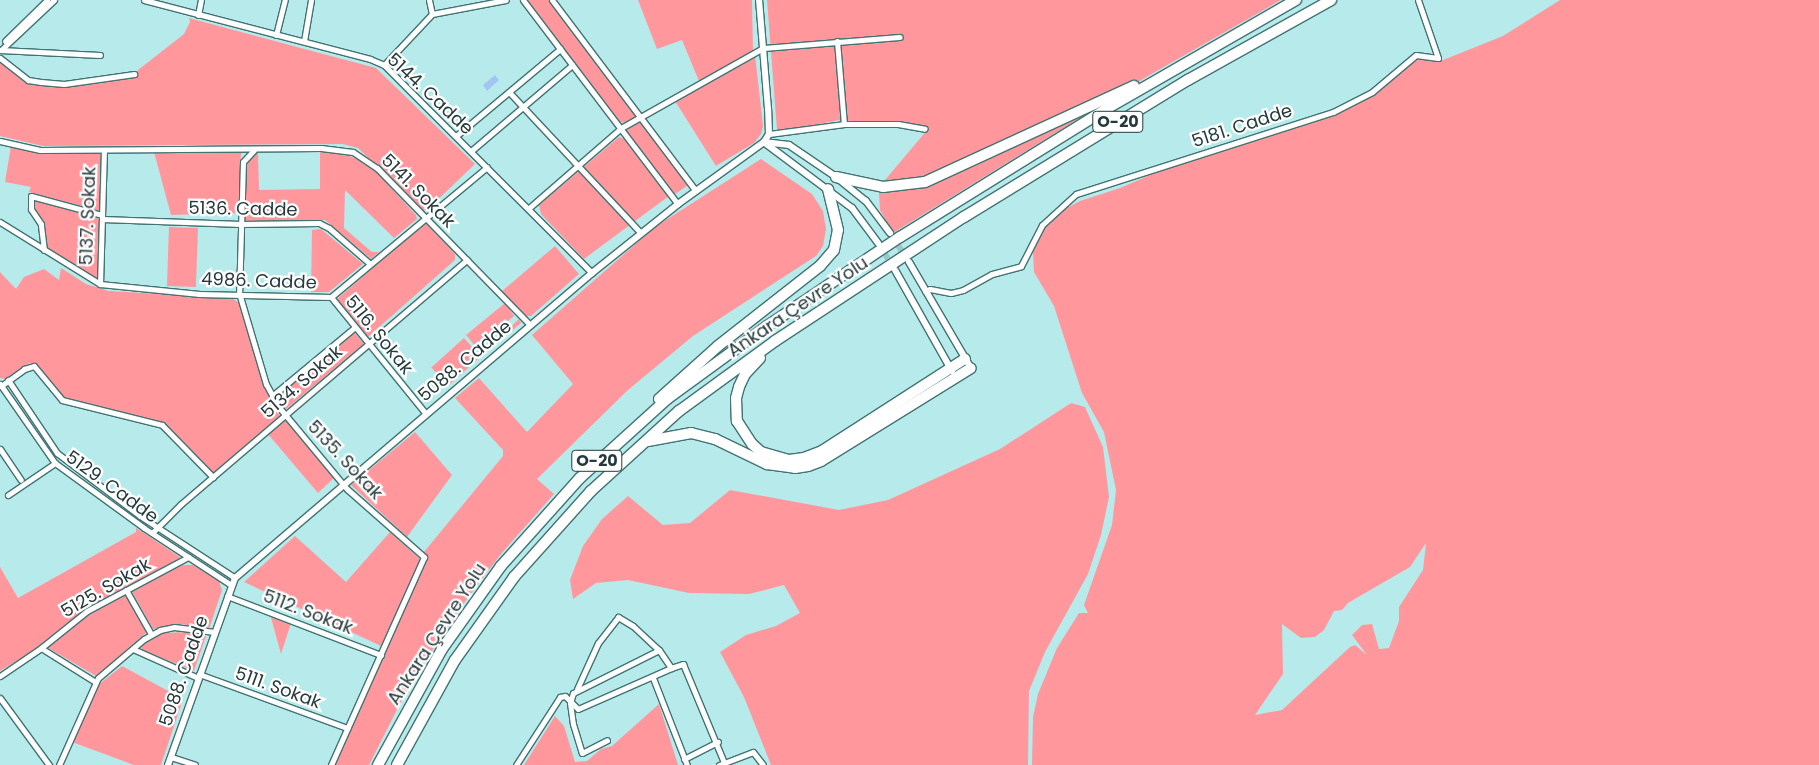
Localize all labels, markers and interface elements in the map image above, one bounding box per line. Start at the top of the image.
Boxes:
street label: 5144. Cadde [382,49,478,139]
street label: 5181. Cadde [1189,100,1295,152]
road number: O-20 [1092,108,1144,136]
street label: 5141. Sokak [377,150,459,232]
street label: 5137. Sokak [75,166,101,266]
street label: 5136. Cadde [188,197,298,221]
street label: Ankara Çevre Yolu [724,252,872,362]
street label: 4986. Cadde [201,268,317,294]
street label: 5116. Sokak [341,291,417,379]
street label: 5088. Cadde [414,316,516,406]
street label: 5134. Sokak [257,341,347,423]
street label: 5135. Sokak [303,416,387,504]
street label: 5129. Cadde [62,446,162,528]
road number: O-20 [571,448,623,474]
street label: 5125. Sokak [57,554,155,622]
street label: Ankara Çevre Yolu [383,559,491,709]
street label: 5112. Sokak [260,585,356,639]
street label: 5088. Cadde [155,613,213,729]
street label: 5111. Sokak [232,662,324,714]

